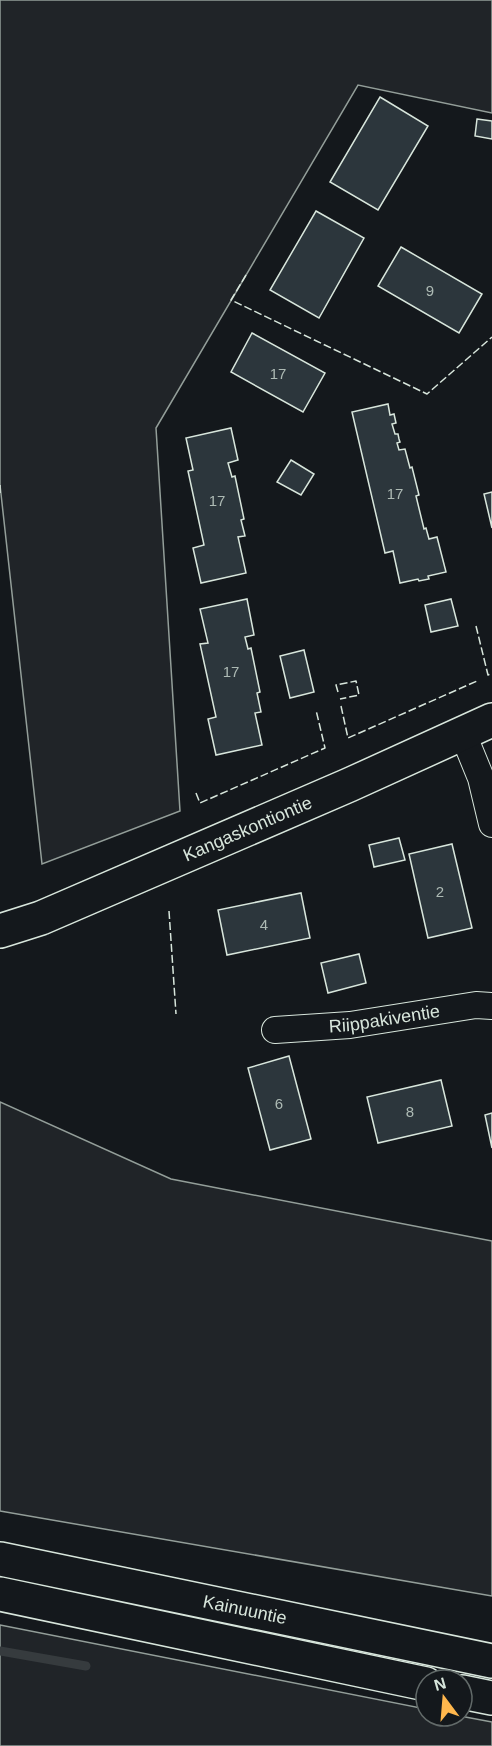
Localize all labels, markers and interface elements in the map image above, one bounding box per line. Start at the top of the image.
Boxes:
house number: 9 [426,282,434,299]
house number: 17 [270,365,286,382]
house number: 17 [387,485,403,502]
house number: 17 [209,492,225,509]
house number: 17 [223,663,239,680]
street label: Kangaskontiontie [180,792,315,865]
house number: 2 [436,883,444,900]
house number: 4 [260,916,268,933]
street label: Riippakiventie [328,1001,441,1036]
house number: 6 [275,1095,283,1112]
house number: 8 [406,1103,414,1120]
street label: Kainuuntie [201,1591,289,1628]
north arrow [414,1668,474,1728]
text: N [432,1674,448,1694]

